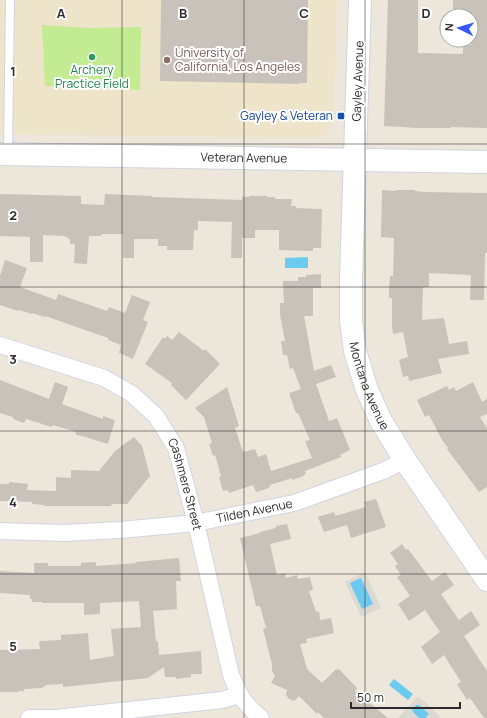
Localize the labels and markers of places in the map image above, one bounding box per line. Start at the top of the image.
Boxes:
place label: University of California, Los Angeles [175,44,300,75]
marker: Archery Practice Field [87,52,97,62]
marker: University of California, Los Angeles [162,55,172,65]
place label: Archery Practice Field [55,61,129,92]
place label: Gayley & Veteran [240,107,333,124]
marker: Gayley & Veteran [336,111,346,121]

